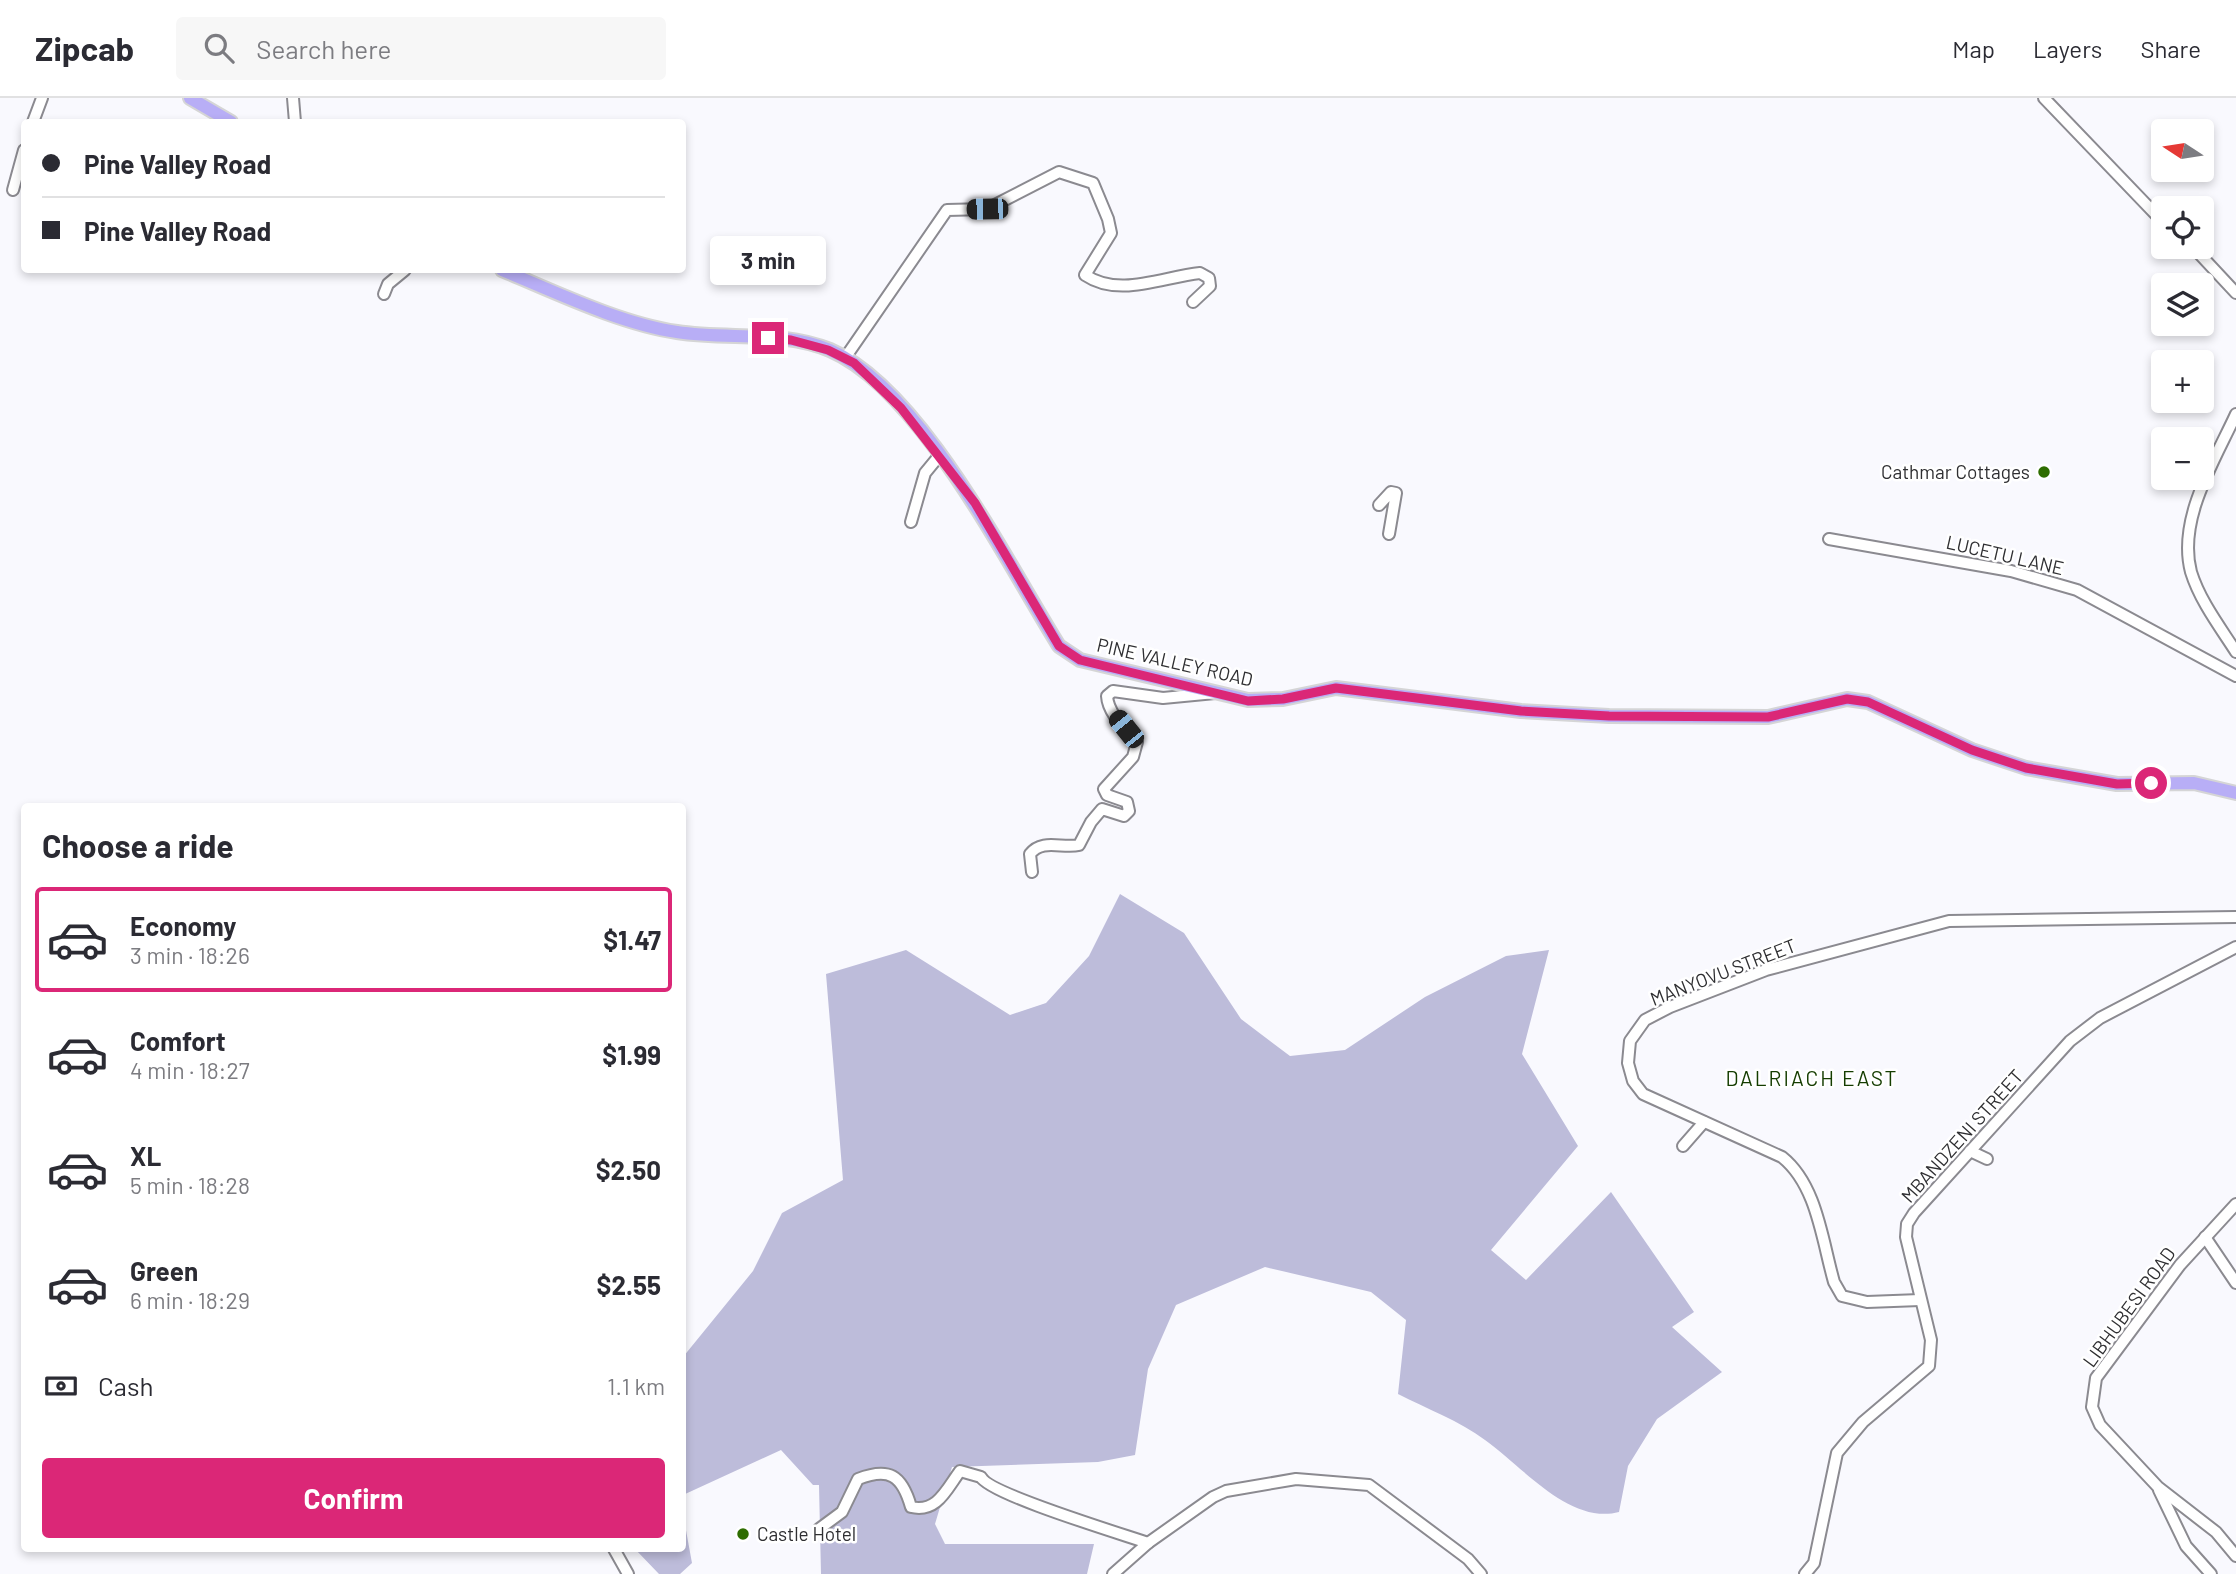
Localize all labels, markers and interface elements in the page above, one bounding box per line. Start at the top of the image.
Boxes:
search box [176,17,666,80]
text: Zipcab [35,28,134,68]
icon: search [200,29,238,67]
text: Search here [256,33,391,64]
text: Map [1952,34,1995,63]
text: Layers [2033,34,2102,63]
text: Share [2140,34,2201,63]
north arrow [2151,119,2214,182]
map controls [2151,119,2214,490]
text: Pine Valley Road [84,148,271,179]
button: locate [2151,196,2214,259]
car [966,198,1009,220]
text: Pine Valley Road [84,215,271,246]
callout: 3 min [710,236,826,286]
text: 3 min [741,246,795,274]
button: layers [2151,273,2214,336]
route end [752,322,784,354]
button: + [2151,350,2214,413]
button: − [2151,427,2214,490]
place label: Cathmar Cottages [1881,460,2030,483]
marker: Cathmar Cottages [2036,464,2052,480]
street label: LUCETU LANE [1944,530,2066,579]
street label: PINE VALLEY ROAD [1095,632,1255,691]
car [1105,706,1148,752]
route start [2135,767,2167,799]
text: Choose a ride [42,826,234,864]
icon: car [46,908,109,971]
text: Economy [130,910,236,941]
text: $1.47 [603,924,661,955]
street label: MANYOVU STREET [1647,933,1799,1010]
text: 3 min · 18:26 [130,941,250,969]
icon: car [46,1023,109,1086]
text: Comfort [130,1025,226,1056]
text: $1.99 [602,1039,661,1070]
text: 4 min · 18:27 [130,1056,250,1084]
street label: MBANDZENI STREET [1896,1064,2028,1207]
district label: DALRIACH EAST [1725,1065,1899,1090]
icon: car [46,1138,109,1201]
text: XL [130,1140,161,1171]
text: $2.50 [596,1154,661,1185]
text: 5 min · 18:28 [130,1171,250,1199]
street label: LIBHUBESI ROAD [2077,1242,2180,1371]
icon: car [46,1253,109,1316]
text: Green [130,1255,198,1286]
text: $2.55 [597,1269,661,1300]
text: 6 min · 18:29 [130,1286,250,1314]
icon: cash [42,1367,80,1405]
text: Cash [98,1370,153,1401]
text: 1.1 km [607,1372,665,1400]
button: Confirm [42,1458,665,1538]
place label: Castle Hotel [757,1522,856,1545]
marker: Castle Hotel [735,1526,751,1542]

